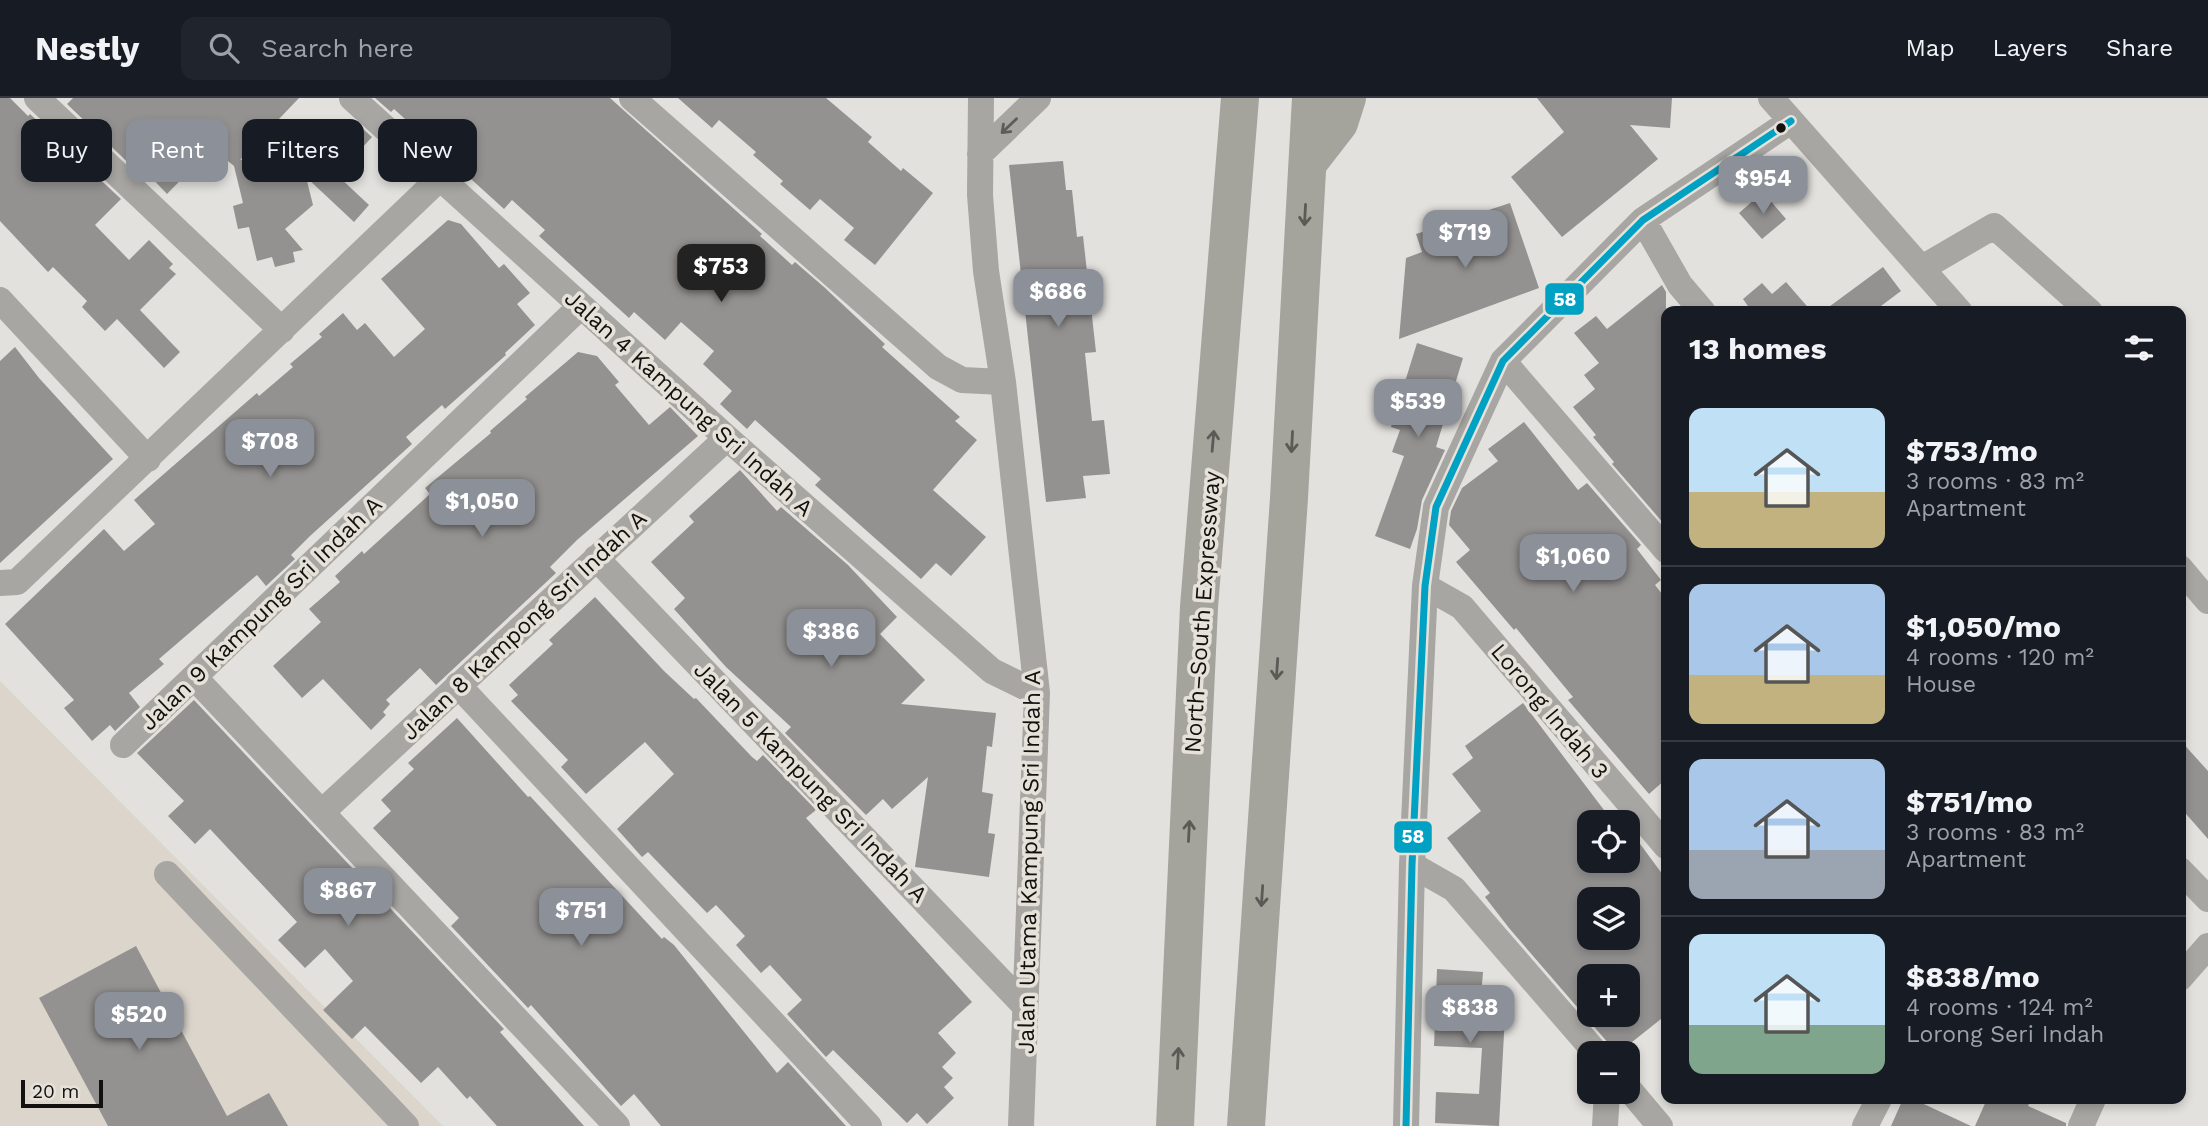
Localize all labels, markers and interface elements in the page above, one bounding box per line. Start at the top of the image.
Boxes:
search box [181,17,671,80]
text: Nestly [35,29,139,68]
icon: search [205,29,243,67]
text: Search here [261,33,414,63]
text: Map [1906,34,1954,62]
text: Layers [1992,34,2068,62]
text: Share [2106,34,2173,62]
one-way arrow [1001,117,1018,134]
chip: Buy [21,119,112,182]
chip: Rent [126,119,228,182]
chip: Filters [242,119,364,182]
chip: New [378,119,477,182]
unlabelled marker [1774,121,1788,135]
pin: $954 [1722,156,1804,216]
text: $954 [1734,165,1792,192]
one-way arrow [1298,203,1311,226]
pin: $719 [1424,211,1506,270]
text: $719 [1439,219,1491,246]
pin: $753 [680,244,762,304]
text: $753 [693,253,749,280]
pin: $686 [1017,270,1099,329]
text: $686 [1029,278,1087,305]
line badge: 58 [1544,282,1585,316]
street label: Jalan 4 Kampung Sri Indah A [559,285,818,522]
text: 58 [1554,288,1577,311]
icon: filters [2120,329,2158,367]
text: 13 homes [1689,331,1826,366]
pin: $539 [1377,380,1459,439]
text: $539 [1390,388,1446,415]
pin: $708 [229,420,311,479]
text: $708 [241,428,299,455]
one-way arrow [1285,430,1298,453]
one-way arrow [1207,431,1220,453]
text: $753/mo [1906,433,2038,468]
icon: home [1745,436,1829,520]
text: 3 rooms · 83 m² [1906,468,2084,495]
street label: North–South Expressway [1179,470,1226,754]
pin: $1,050 [425,480,539,539]
text: $1,050 [445,488,519,515]
street label: Jalan 9 Kampung Sri Indah A [135,491,388,736]
text: Apartment [1906,495,2026,522]
street label: Jalan 8 Kampong Sri Indah A [396,505,652,746]
pin: $1,060 [1516,534,1630,594]
text: $1,060 [1536,543,1610,570]
text: $1,050/mo [1906,609,2061,644]
pin: $386 [790,610,872,669]
icon: home [1745,612,1829,696]
text: $386 [803,618,859,645]
street label: Lorong Indah 3 [1485,638,1614,784]
text: 4 rooms · 120 m² [1906,644,2094,671]
street label: Jalan 5 Kampung Sri Indah A [688,656,933,908]
one-way arrow [1270,657,1283,680]
street label: Jalan Utama Kampung Sri Indah A [1013,670,1046,1054]
text: House [1906,671,1976,698]
text: $751/mo [1906,784,2033,819]
icon: home [1745,787,1829,871]
map controls [1577,810,1640,1104]
button: locate [1577,810,1640,873]
one-way arrow [1182,819,1195,842]
text: 3 rooms · 83 m² [1906,819,2084,846]
line badge: 58 [1393,820,1433,854]
text: 58 [1402,825,1425,848]
text: Apartment [1906,846,2026,873]
pin: $867 [307,868,389,928]
text: $867 [320,877,376,904]
one-way arrow [1255,884,1268,907]
button: layers [1577,887,1640,950]
pin: $751 [540,888,622,948]
text: $751 [555,897,607,924]
text: $838/mo [1906,959,2040,994]
icon: home [1745,962,1829,1046]
button: + [1577,964,1640,1027]
pin: $838 [1429,986,1511,1045]
pin: $520 [98,992,180,1052]
text: $838 [1441,994,1499,1021]
text: 4 rooms · 124 m² [1906,994,2093,1021]
text: $520 [111,1001,167,1028]
text: Lorong Seri Indah [1906,1021,2104,1048]
button: − [1577,1041,1640,1104]
one-way arrow [1172,1047,1185,1070]
scale bar [21,1077,103,1109]
text: 20 m [32,1080,79,1103]

